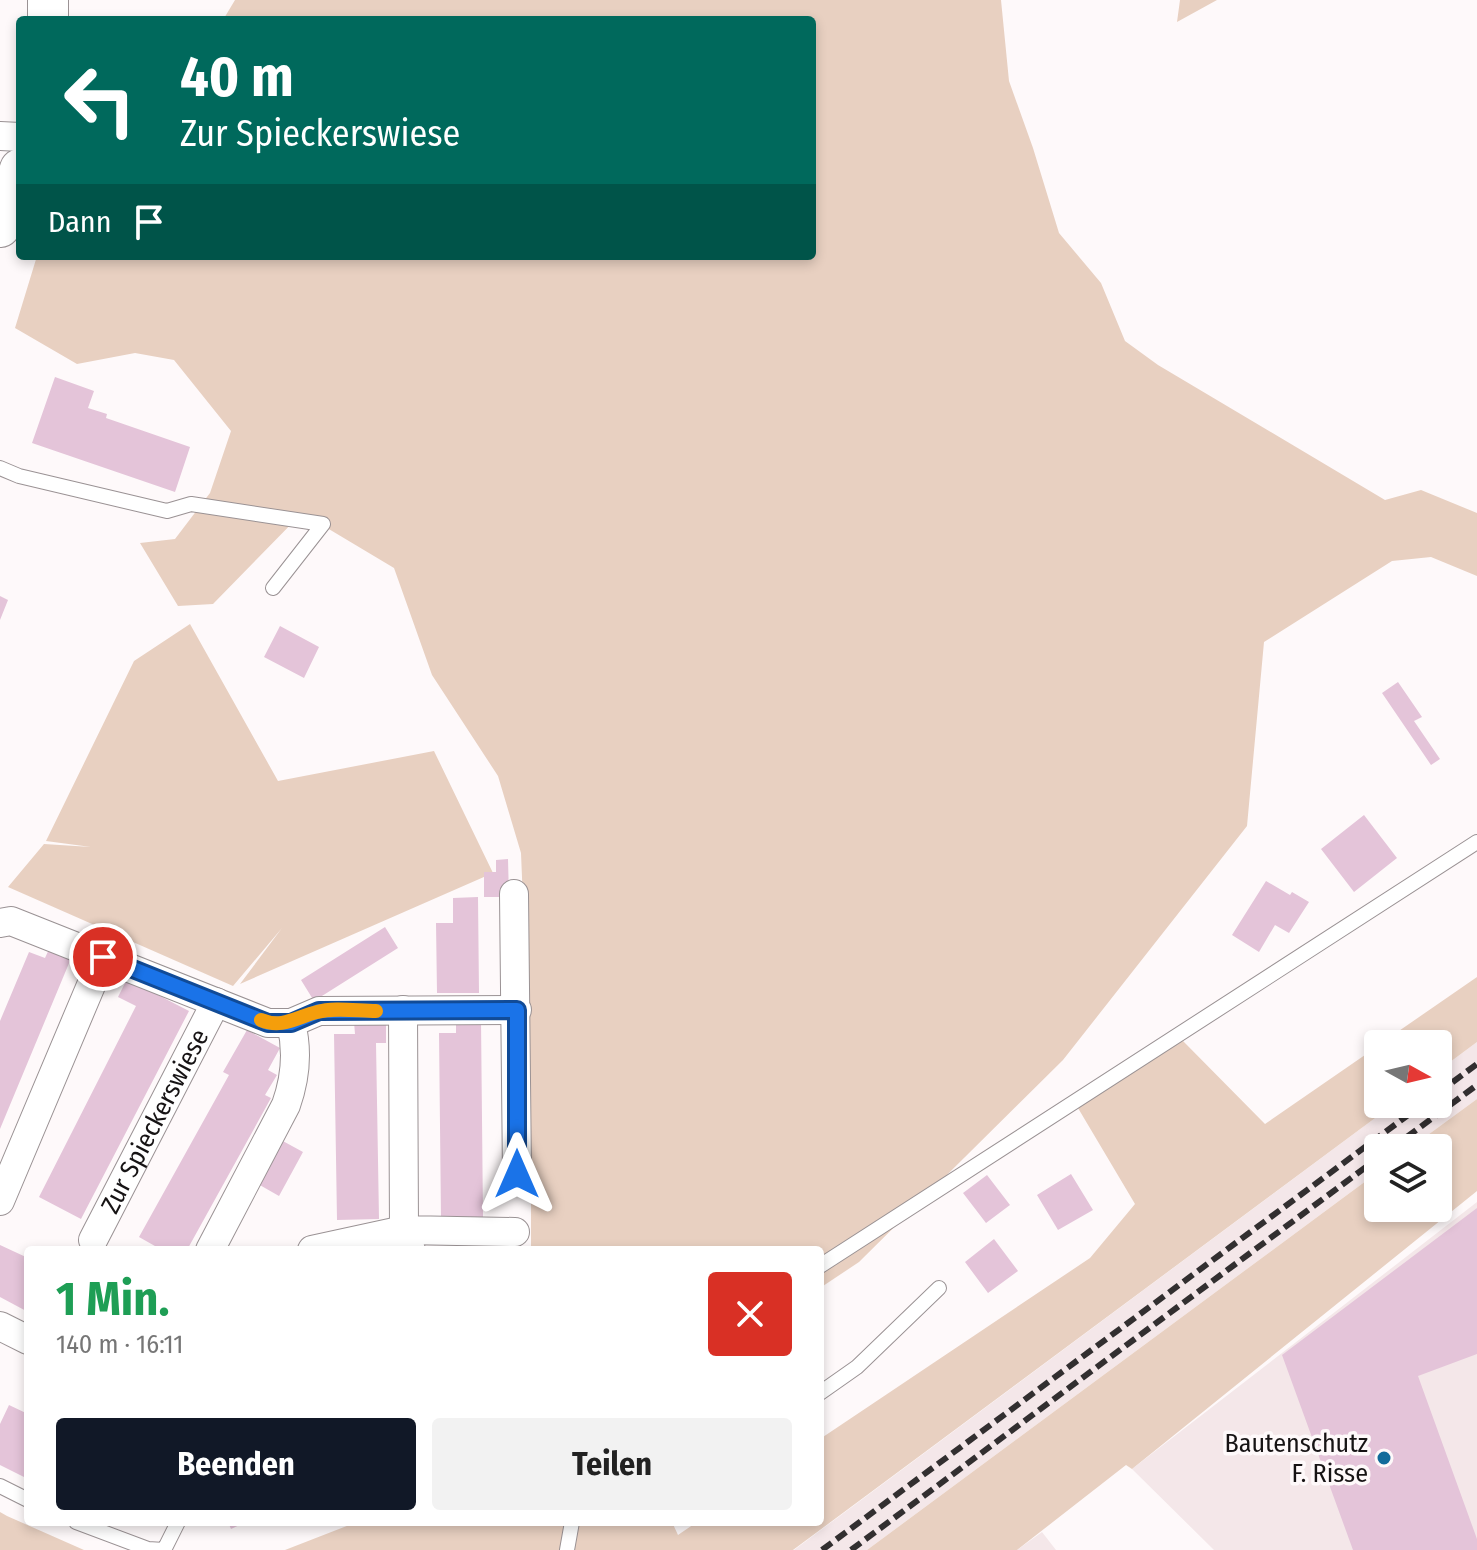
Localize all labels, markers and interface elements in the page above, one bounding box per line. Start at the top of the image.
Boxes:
text: 40 m [180,44,294,111]
icon: left [48,48,152,152]
text: Zur Spieckerswiese [180,112,460,156]
icon: arrive [127,200,171,244]
text: Dann [48,204,111,240]
pin [69,923,137,991]
icon: arrive [81,935,125,979]
street label: Zur Spieckerswiese [95,1024,215,1218]
north arrow [1364,1030,1452,1118]
map controls [1364,1030,1452,1222]
position arrow [475,1132,559,1216]
button: layers [1364,1134,1452,1222]
text: 1 Min. [56,1270,169,1328]
button: close [708,1272,792,1356]
text: 140 m · 16:11 [56,1329,184,1360]
button: Beenden [56,1418,416,1510]
button: Teilen [432,1418,792,1510]
place label: Bautenschutz F. Risse [1224,1428,1368,1489]
marker: Bautenschutz F. Risse [1375,1449,1393,1467]

